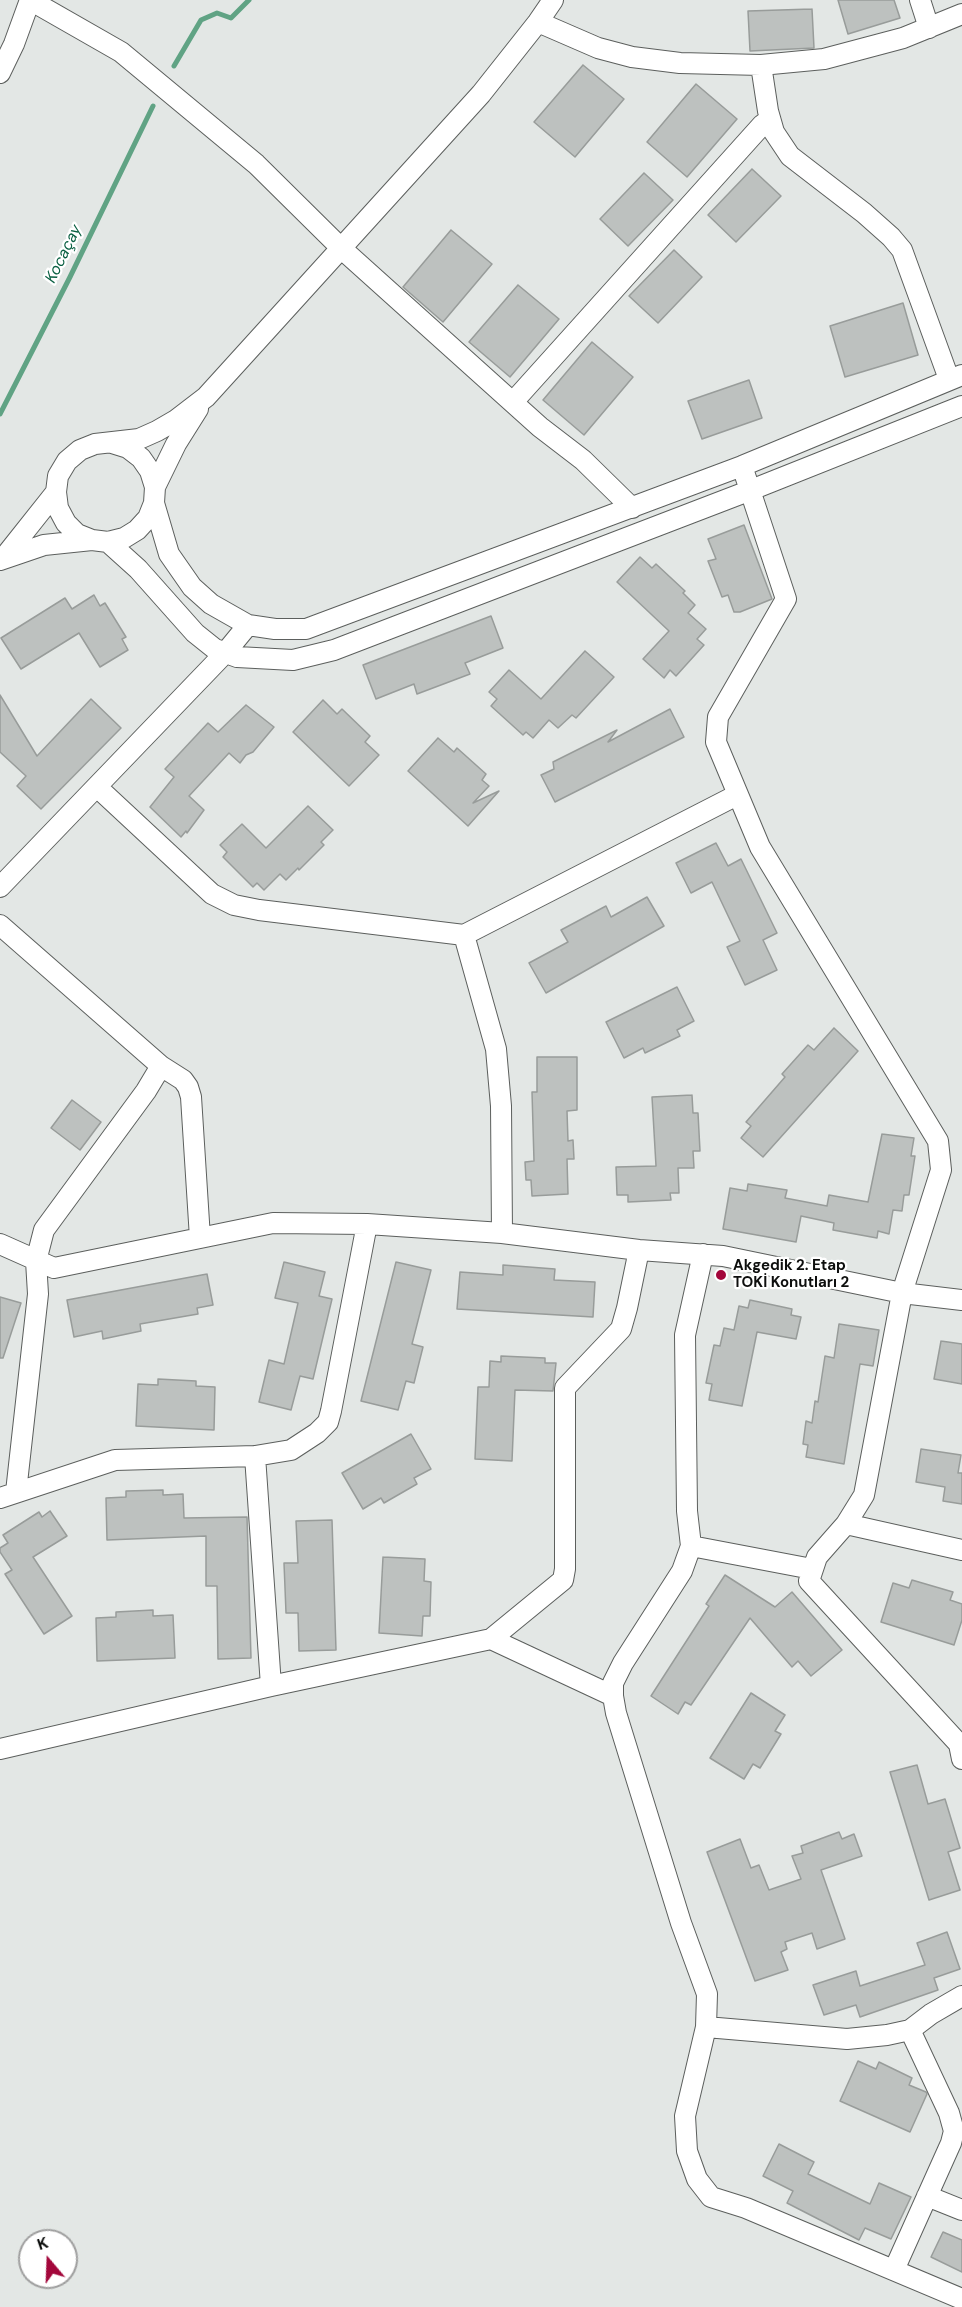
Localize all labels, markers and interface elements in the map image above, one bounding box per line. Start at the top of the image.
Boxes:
water label: Kocaçay [42,222,86,286]
place label: Akgedik 2. Etap TOKİ Konutları 2 [733,1257,849,1292]
marker: Akgedik 2. Etap TOKİ Konutları 2 [714,1268,728,1282]
north arrow [18,2229,78,2289]
text: K [34,2232,51,2255]

